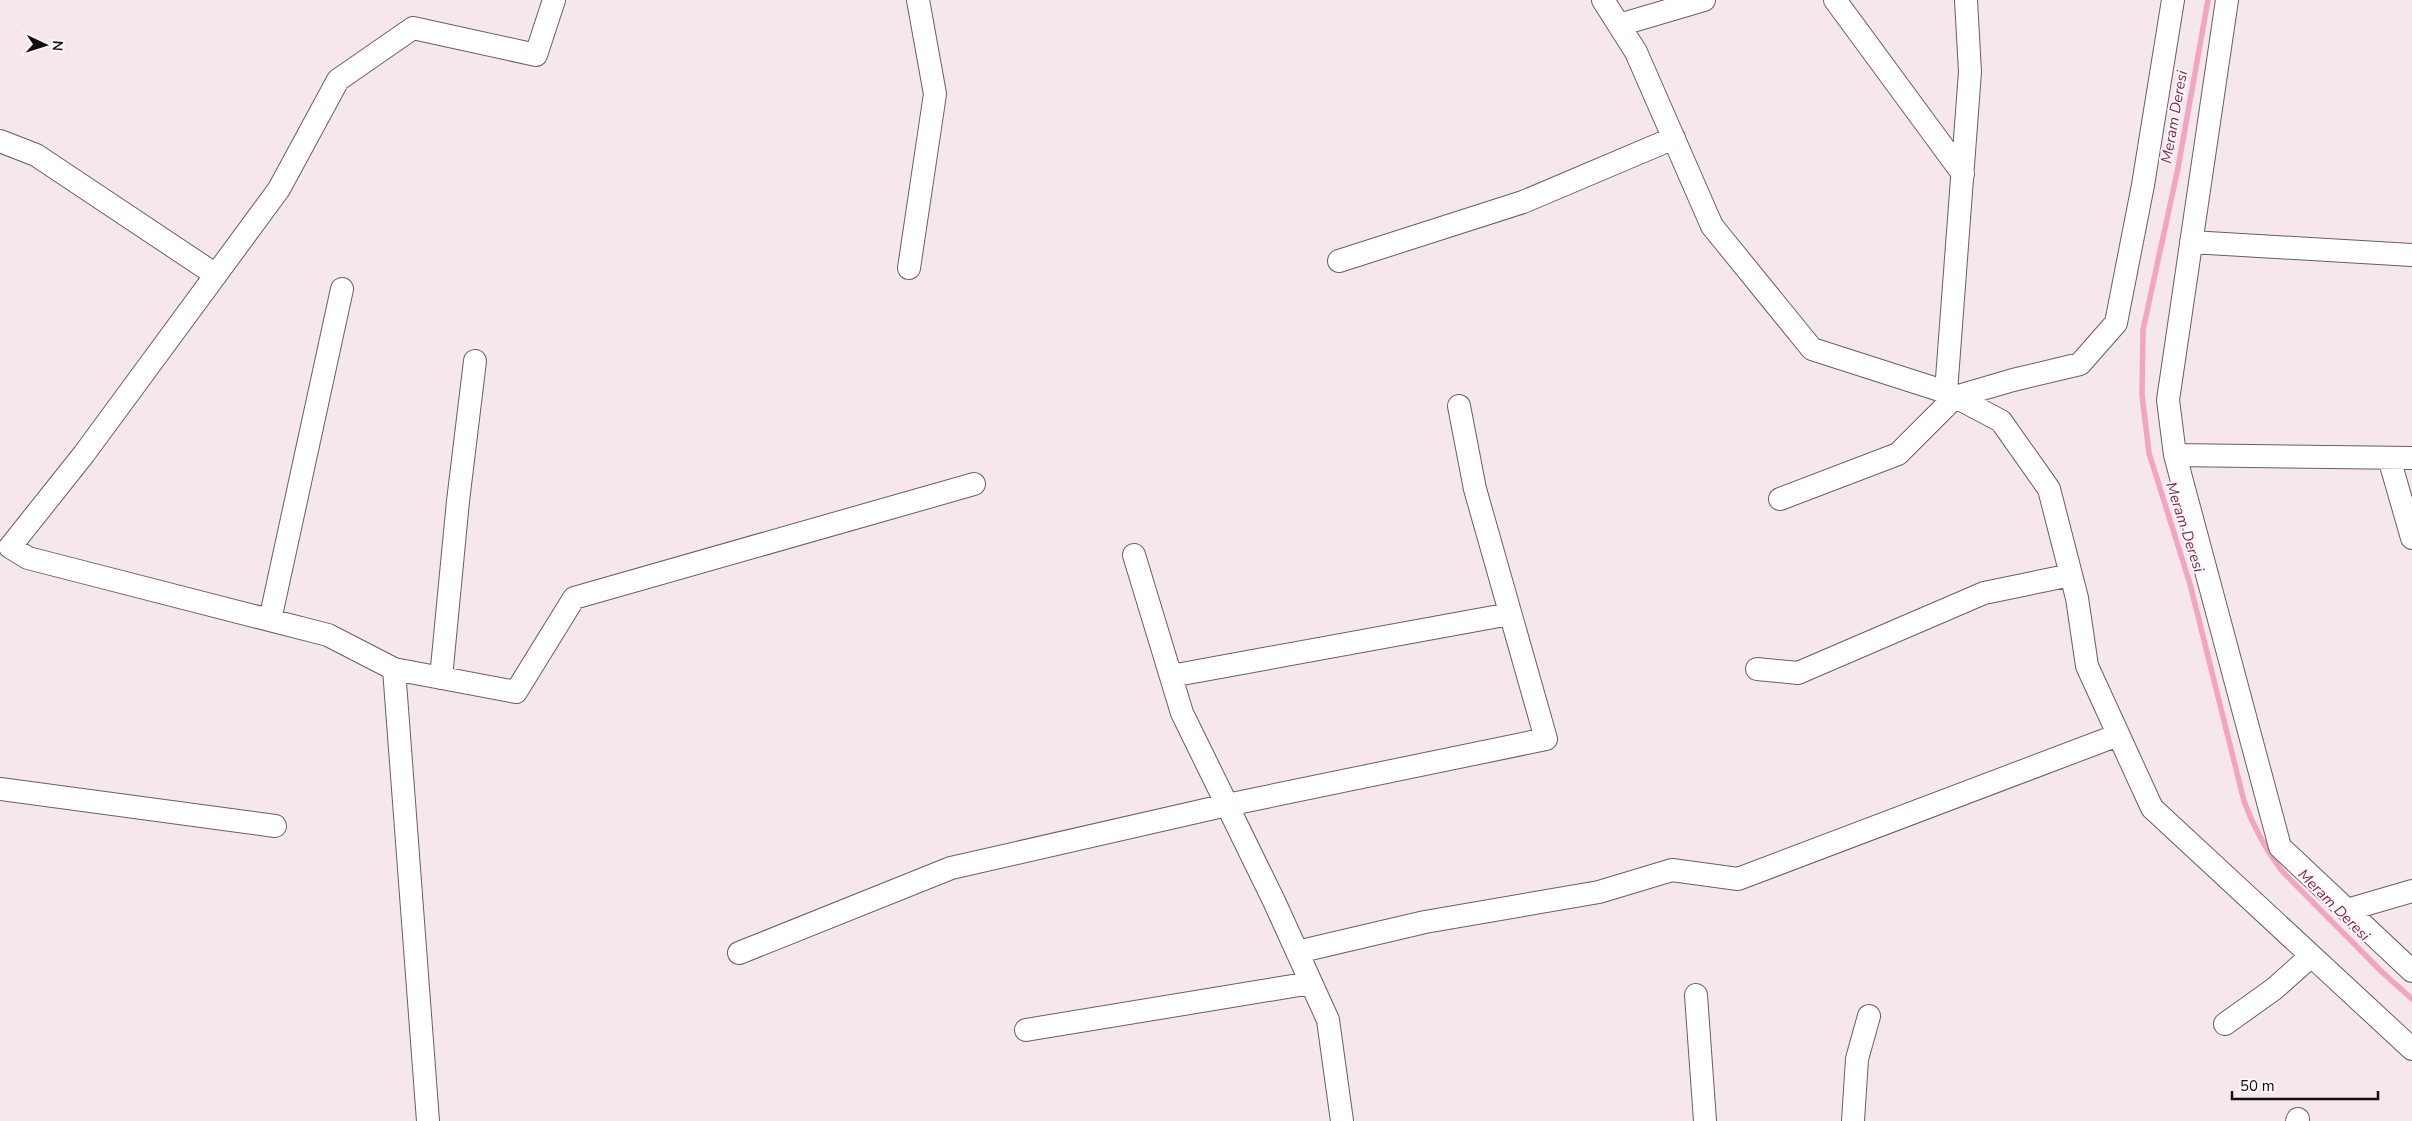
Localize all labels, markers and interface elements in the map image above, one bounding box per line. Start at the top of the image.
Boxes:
north arrow [20,20,70,70]
text: N [48,40,67,52]
water label: Meram Deresi [2156,69,2192,165]
water label: Meram Deresi [2161,479,2209,575]
water label: Meram Deresi [2294,865,2375,946]
scale bar [2232,1068,2378,1100]
text: 50 m [2240,1076,2275,1096]

